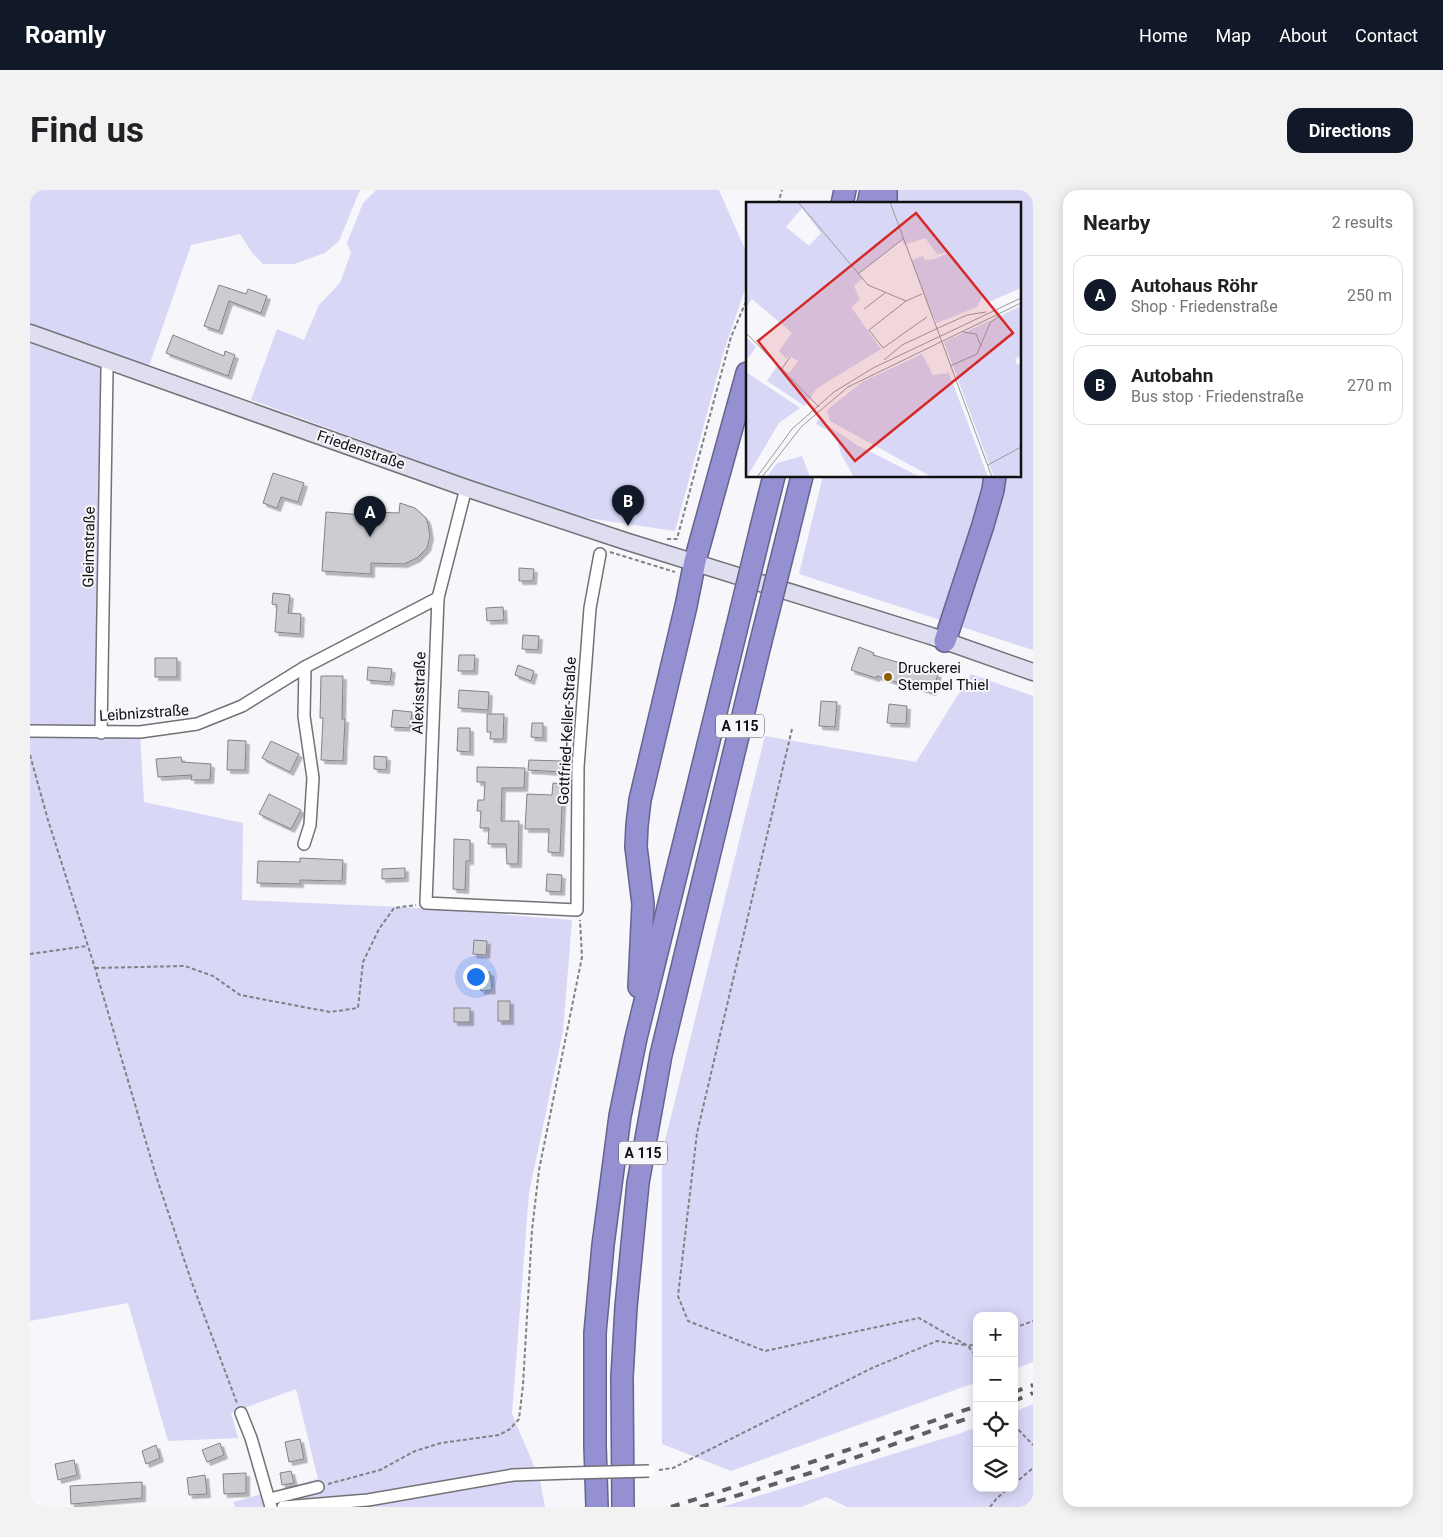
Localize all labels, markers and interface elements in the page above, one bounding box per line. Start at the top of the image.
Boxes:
text: Roamly [25,21,106,49]
text: Home [1139,25,1188,46]
text: Map [1216,25,1251,46]
text: About [1279,25,1327,46]
text: Contact [1355,25,1418,46]
button: Directions [1287,108,1413,153]
text: Find us [30,110,144,151]
inset map [746,202,1021,478]
text: Nearby [1083,211,1150,235]
text: 2 results [1332,213,1393,232]
text: Autohaus Röhr [1131,274,1258,297]
text: A [1095,286,1105,305]
text: 250 m [1347,286,1392,305]
text: Shop · Friedenstraße [1131,297,1278,316]
text: Autobahn [1131,364,1213,387]
text: B [1095,376,1105,395]
text: 270 m [1347,376,1392,395]
text: Bus stop · Friedenstraße [1131,387,1304,406]
street label: Friedenstraße [315,427,407,473]
pin: B [612,485,644,526]
pin: A [354,496,386,537]
street label: Gleimstraße [79,506,99,588]
street label: Alexisstraße [409,651,429,735]
street label: Gottfried-Keller-Straße [554,656,580,806]
place label: Druckerei Stempel Thiel [898,659,989,694]
marker: Druckerei Stempel Thiel [882,671,894,683]
street label: Leibnizstraße [99,701,190,725]
road number: A 115 [716,714,764,738]
your location [463,964,489,990]
road number: A 115 [619,1141,667,1164]
map controls [973,1312,1018,1492]
button: + [973,1312,1018,1357]
button: − [973,1357,1018,1402]
button: locate [973,1402,1018,1447]
button: layers [973,1447,1018,1492]

